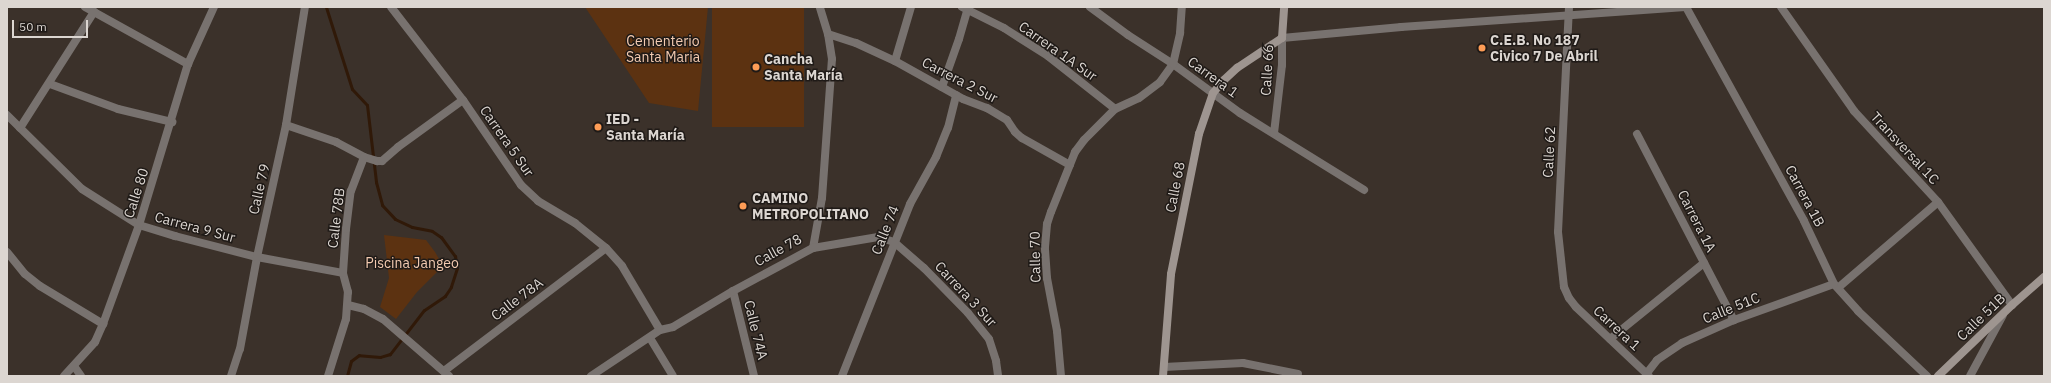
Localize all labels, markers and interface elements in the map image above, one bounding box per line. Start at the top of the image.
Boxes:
scale bar [14,12,90,38]
street label: Carrera 1A Sur [1016,18,1100,84]
text: 50 m [19,19,47,34]
place label: C.E.B. No 187 Civico 7 De Abril [1490,32,1598,64]
park label: Cementerio Santa Maria [626,33,700,66]
marker: C.E.B. No 187 Civico 7 De Abril [1477,43,1487,53]
street label: Calle 66 [1257,44,1277,96]
place label: Cancha Santa María [764,51,843,84]
street label: Carrera 1 [1184,53,1242,101]
street label: Carrera 2 Sur [919,54,1001,106]
marker: Cancha Santa María [751,62,761,72]
street label: Carrera 5 Sur [476,102,538,180]
street label: Transversal 1C [1867,108,1943,188]
place label: IED - Santa María [606,111,685,144]
marker: IED - Santa María [593,122,603,132]
street label: Calle 62 [1539,126,1559,178]
street label: Calle 68 [1162,160,1188,214]
street label: Calle 79 [245,162,273,216]
street label: Carrera 1B [1782,162,1828,230]
street label: Calle 80 [120,166,152,220]
street label: Calle 78B [324,187,348,249]
street label: Carrera 1A [1674,187,1720,255]
place label: CAMINO METROPOLITANO [752,190,869,222]
marker: CAMINO METROPOLITANO [737,200,749,212]
street label: Calle 74 [868,203,902,257]
street label: Carrera 9 Sur [153,208,237,246]
street label: Calle 78 [751,230,805,270]
street label: Calle 70 [1026,231,1044,283]
park label: Piscina Jangeo [365,255,459,271]
street label: Carrera 3 Sur [932,258,1000,330]
street label: Calle 78A [488,274,546,324]
street label: Calle 51C [1700,289,1762,327]
street label: Calle 51B [1953,290,2009,344]
street label: Calle 74A [741,299,771,361]
street label: Carrera 1 [1590,302,1644,354]

